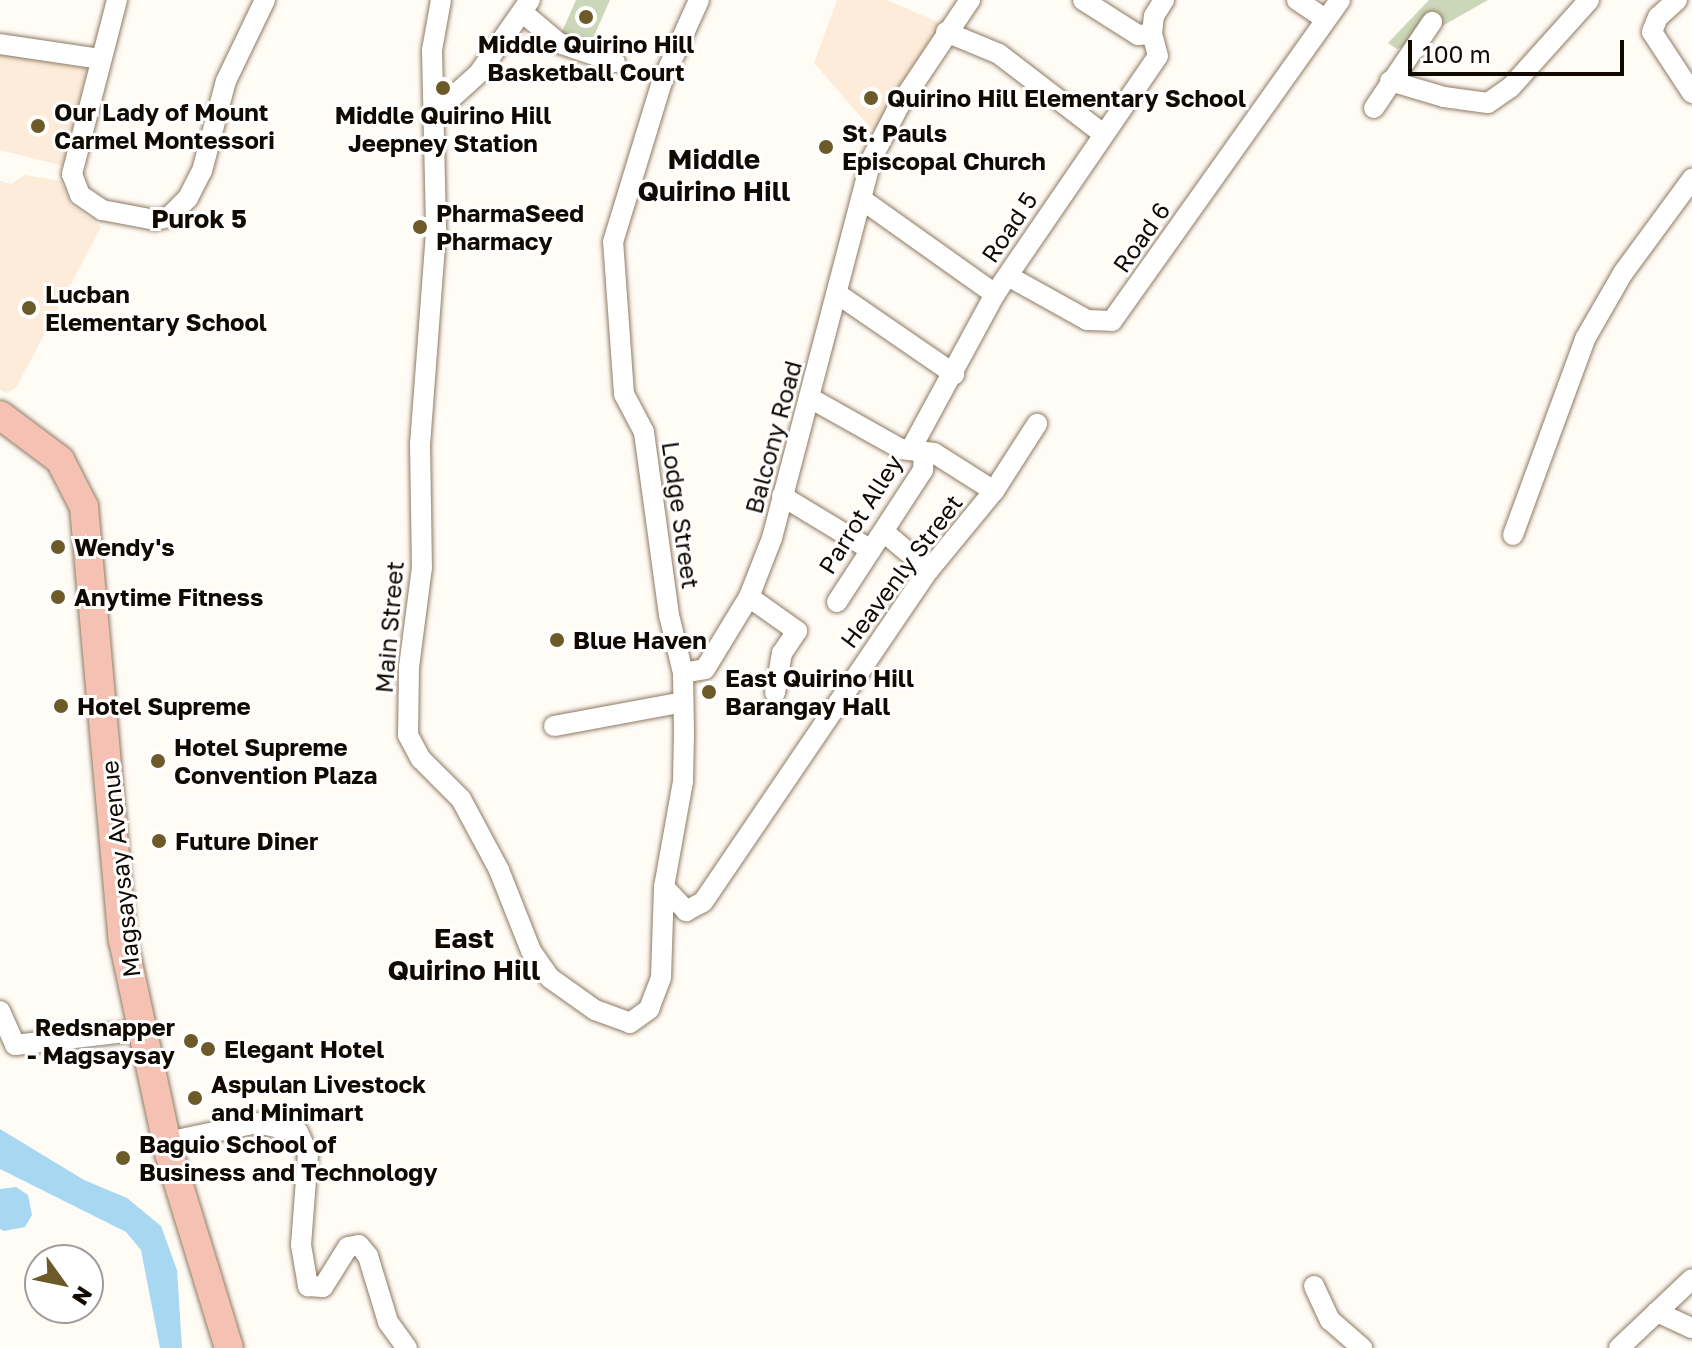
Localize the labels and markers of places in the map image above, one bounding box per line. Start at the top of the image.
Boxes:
marker: Middle Quirino Hill Basketball Court [577,8,595,26]
place label: Middle Quirino Hill Basketball Court [478,30,694,86]
marker: Middle Quirino Hill Jeepney Station [434,79,452,97]
place label: Quirino Hill Elementary School [887,84,1246,112]
marker: Quirino Hill Elementary School [862,89,880,107]
place label: Our Lady of Mount Carmel Montessori [54,98,275,154]
place label: Middle Quirino Hill Jeepney Station [335,101,551,157]
marker: Our Lady of Mount Carmel Montessori [29,117,47,135]
place label: St. Pauls Episcopal Church [842,119,1046,175]
marker: St. Pauls Episcopal Church [817,138,835,156]
place label: PharmaSeed Pharmacy [436,199,584,255]
marker: PharmaSeed Pharmacy [411,218,429,236]
place label: Lucban Elementary School [45,280,267,336]
marker: Lucban Elementary School [20,299,38,317]
place label: Wendy's [74,533,175,561]
marker: Wendy's [49,538,67,556]
place label: Anytime Fitness [74,583,263,611]
marker: Anytime Fitness [49,588,67,606]
place label: Blue Haven [573,626,707,654]
marker: Blue Haven [548,631,566,649]
place label: East Quirino Hill Barangay Hall [725,664,914,720]
marker: East Quirino Hill Barangay Hall [700,683,718,701]
place label: Hotel Supreme [77,692,251,720]
marker: Hotel Supreme [52,697,70,715]
place label: Hotel Supreme Convention Plaza [174,733,377,789]
marker: Hotel Supreme Convention Plaza [149,752,167,770]
place label: Future Diner [175,827,318,855]
marker: Future Diner [150,832,168,850]
place label: Redsnapper - Magsaysay [27,1013,175,1069]
marker: Redsnapper - Magsaysay [182,1032,200,1050]
place label: Elegant Hotel [224,1035,384,1063]
marker: Elegant Hotel [199,1040,217,1058]
place label: Aspulan Livestock and Minimart [211,1070,426,1126]
marker: Aspulan Livestock and Minimart [186,1089,204,1107]
place label: Baguio School of Business and Technology [139,1130,438,1186]
marker: Baguio School of Business and Technology [114,1149,132,1167]

